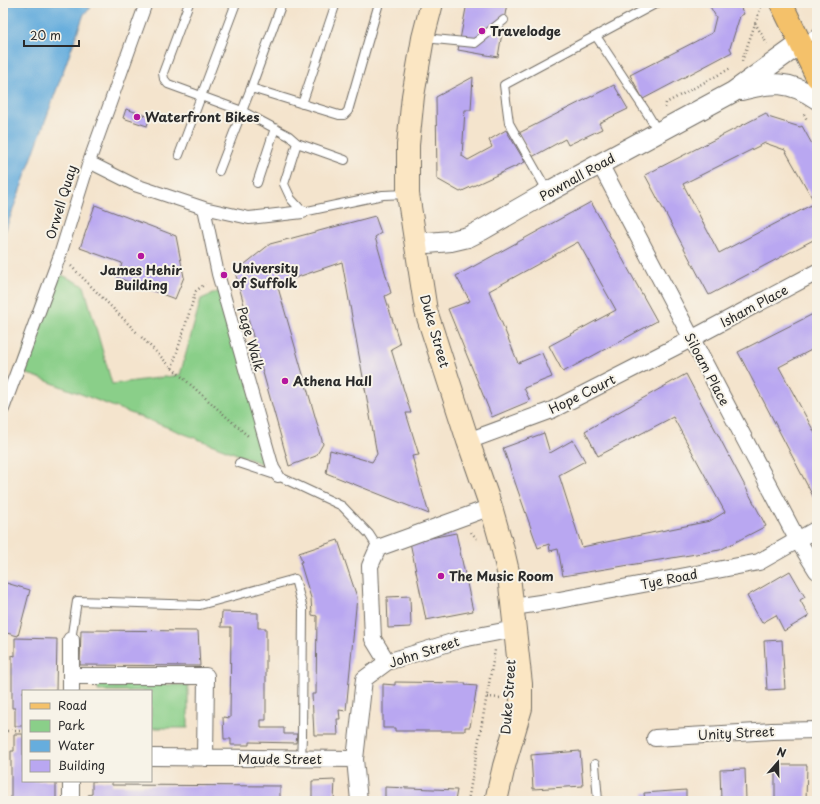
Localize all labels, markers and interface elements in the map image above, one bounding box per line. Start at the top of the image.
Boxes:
place label: Travelodge [490,21,561,40]
scale bar [24,22,79,48]
text: 20 m [30,26,61,44]
marker: Travelodge [477,26,487,36]
place label: Waterfront Bikes [145,107,259,126]
marker: Waterfront Bikes [132,112,142,122]
street label: Pownall Road [535,148,618,205]
street label: Orwell Quay [40,162,81,241]
marker: James Hehir Building [136,251,146,261]
place label: University of Suffolk [232,258,298,292]
place label: James Hehir Building [100,260,182,294]
marker: University of Suffolk [219,270,229,280]
street label: Isham Place [717,280,791,331]
street label: Duke Street [416,292,455,370]
street label: Page Walk [233,304,270,373]
street label: Siloam Place [680,329,735,409]
street label: Hope Court [545,369,618,418]
place label: Athena Hall [292,371,372,390]
marker: Athena Hall [280,376,290,386]
street label: Tye Road [639,564,699,593]
place label: The Music Room [449,566,554,585]
marker: The Music Room [436,571,446,581]
street label: John Street [386,631,462,672]
street label: Duke Street [495,659,520,735]
legend [22,690,152,782]
text: Road [58,696,87,714]
text: Park [58,716,85,734]
street label: Unity Street [697,721,775,744]
text: Water [58,736,95,754]
north arrow [758,742,798,782]
text: N [775,743,789,762]
street label: Maude Street [238,749,322,768]
text: Building [58,756,105,774]

